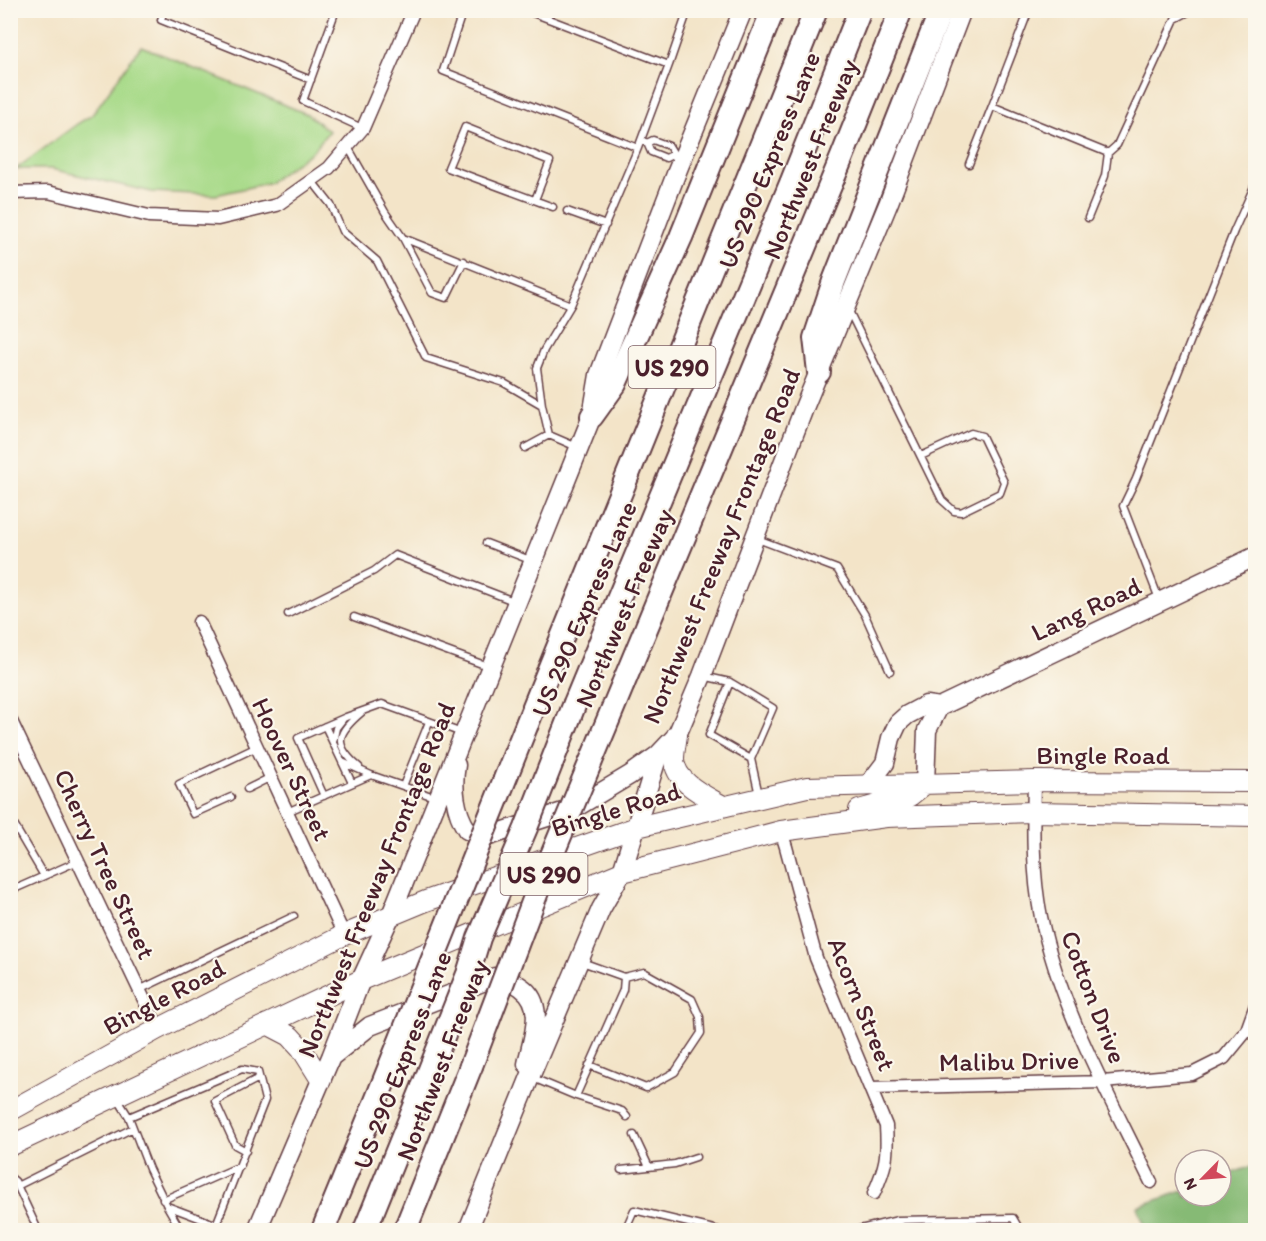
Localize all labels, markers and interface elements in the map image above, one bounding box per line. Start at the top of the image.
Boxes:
street label: US 290 Express Lane [711,47,827,273]
street label: Northwest Freeway [755,54,865,264]
road number: US 290 [628,346,716,388]
street label: Northwest Freeway Frontage Road [635,363,807,728]
street label: US 290 Express Lane [524,496,644,722]
street label: Northwest Freeway [568,504,680,712]
street label: Lang Road [1026,570,1146,648]
street label: Hoover Street [245,692,339,846]
street label: Northwest Freeway Frontage Road [290,698,462,1062]
street label: Bingle Road [1036,739,1171,771]
street label: Cherry Tree Street [47,764,163,964]
street label: Bingle Road [547,774,685,844]
road number: US 290 [500,853,588,895]
street label: Cotton Drive [1054,926,1134,1068]
street label: Acorn Street [821,933,903,1076]
street label: US 290 Express Lane [346,946,458,1174]
street label: Bingle Road [97,951,231,1043]
street label: Northwest Freeway [389,955,495,1165]
street label: Malibu Drive [939,1044,1079,1078]
north arrow [1173,1148,1233,1208]
text: N [1179,1175,1201,1193]

